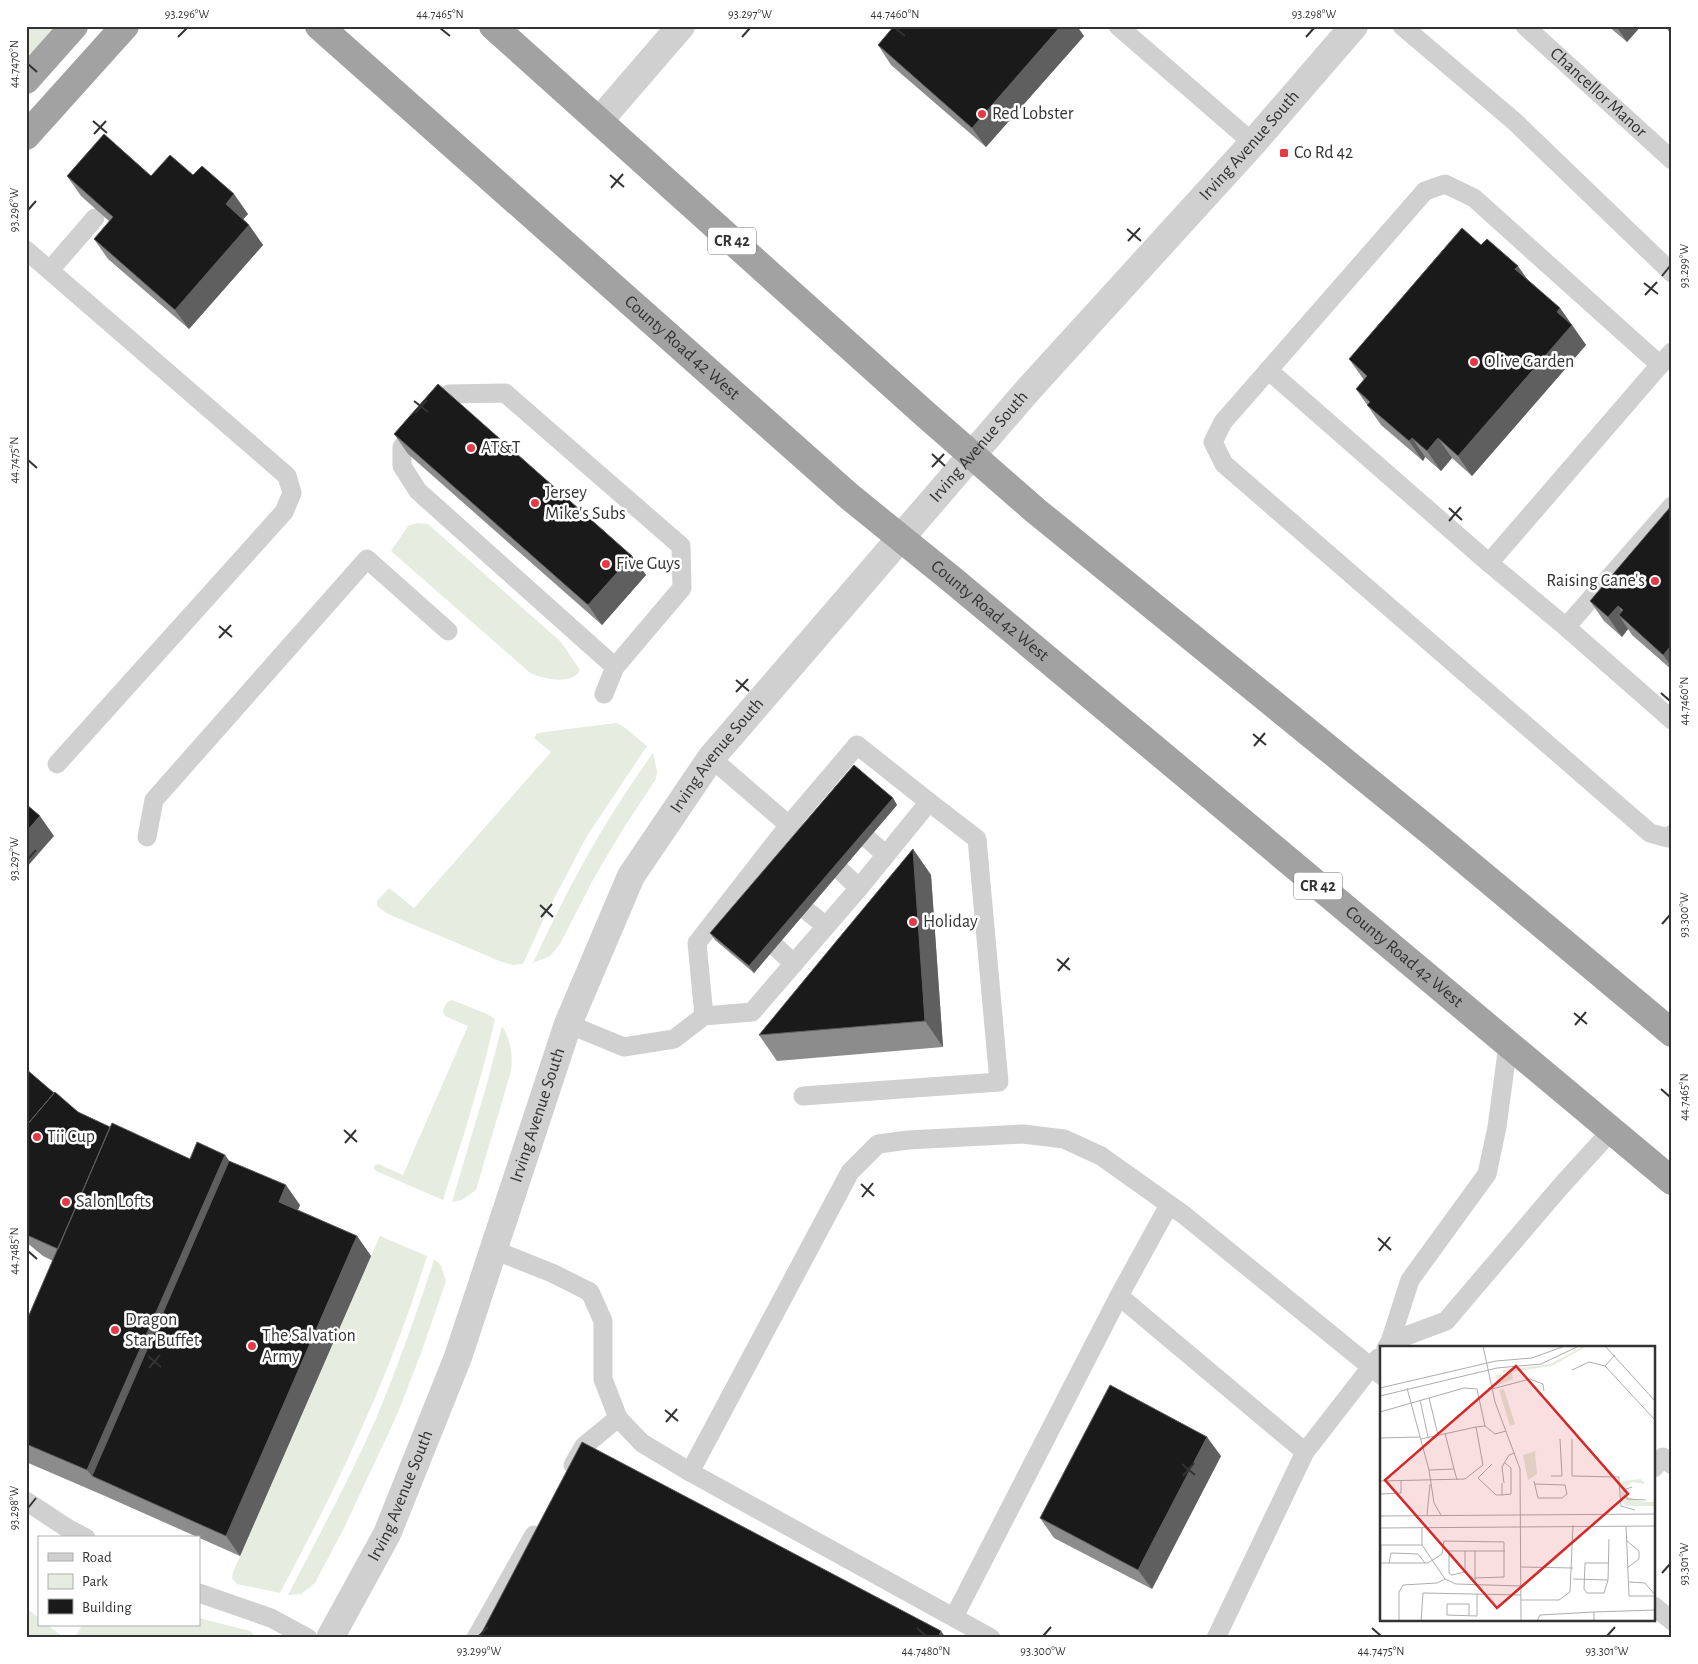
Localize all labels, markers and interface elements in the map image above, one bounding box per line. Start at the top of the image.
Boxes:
text: 93.296°W [165,8,210,20]
text: 44.7465°N [416,8,464,20]
text: 93.297°W [728,8,772,20]
text: 44.7460°N [871,8,919,20]
text: 93.298°W [1292,8,1337,20]
text: 44.7470°N [8,40,20,88]
street label: Chancellor Manor [1546,44,1650,141]
street label: Irving Avenue South [1196,87,1303,204]
place label: Red Lobster [992,105,1074,123]
marker: Red Lobster [976,108,988,120]
place label: Co Rd 42 [1294,144,1353,162]
marker: Co Rd 42 [1278,147,1290,159]
text: 93.296°W [8,187,20,232]
road number: CR 42 [708,228,756,255]
text: 93.299°W [1678,243,1690,288]
street label: County Road 42 West [621,292,743,404]
place label: Olive Garden [1484,353,1574,371]
marker: Olive Garden [1468,356,1480,368]
street label: Irving Avenue South [926,388,1032,506]
text: 44.7475°N [8,437,20,483]
place label: AT&T [481,439,521,457]
marker: AT&T [465,442,477,454]
place label: Jersey Mike's Subs [545,484,626,523]
marker: Jersey Mike's Subs [529,497,541,509]
place label: Five Guys [616,555,681,573]
street label: County Road 42 West [927,557,1052,665]
marker: Five Guys [600,558,612,570]
place label: Raising Cane's [1546,572,1645,590]
marker: Raising Cane's [1649,575,1661,587]
text: 44.7460°N [1678,677,1690,725]
street label: Irving Avenue South [667,695,767,817]
text: 93.297°W [8,837,20,881]
road number: CR 42 [1294,872,1342,899]
text: 93.300°W [1678,892,1690,938]
street label: County Road 42 West [1342,903,1467,1011]
place label: Holiday [923,913,978,931]
marker: Holiday [907,916,919,928]
street label: Irving Avenue South [507,1046,568,1185]
text: 44.7465°N [1678,1073,1690,1121]
place label: Tii Cup [47,1128,95,1146]
marker: Tii Cup [31,1131,43,1143]
place label: Salon Lofts [76,1193,152,1211]
marker: Salon Lofts [60,1196,72,1208]
text: 44.7485°N [8,1227,20,1275]
place label: Dragon Star Buffet [125,1311,200,1350]
marker: Dragon Star Buffet [109,1324,121,1336]
place label: The Salvation Army [262,1327,356,1366]
marker: The Salvation Army [246,1340,258,1352]
inset map [1380,1346,1656,1622]
street label: Irving Avenue South [365,1428,437,1565]
text: 93.298°W [8,1485,20,1530]
legend [38,1536,200,1626]
text: 93.301°W [1678,1542,1690,1586]
text: Road [82,1550,112,1565]
text: Park [82,1574,108,1589]
text: Building [82,1600,132,1615]
text: 93.299°W [457,1645,502,1657]
text: 44.7480°N [902,1645,950,1657]
text: 93.300°W [1020,1645,1066,1657]
text: 44.7475°N [1358,1645,1404,1657]
text: 93.301°W [1585,1645,1629,1657]

